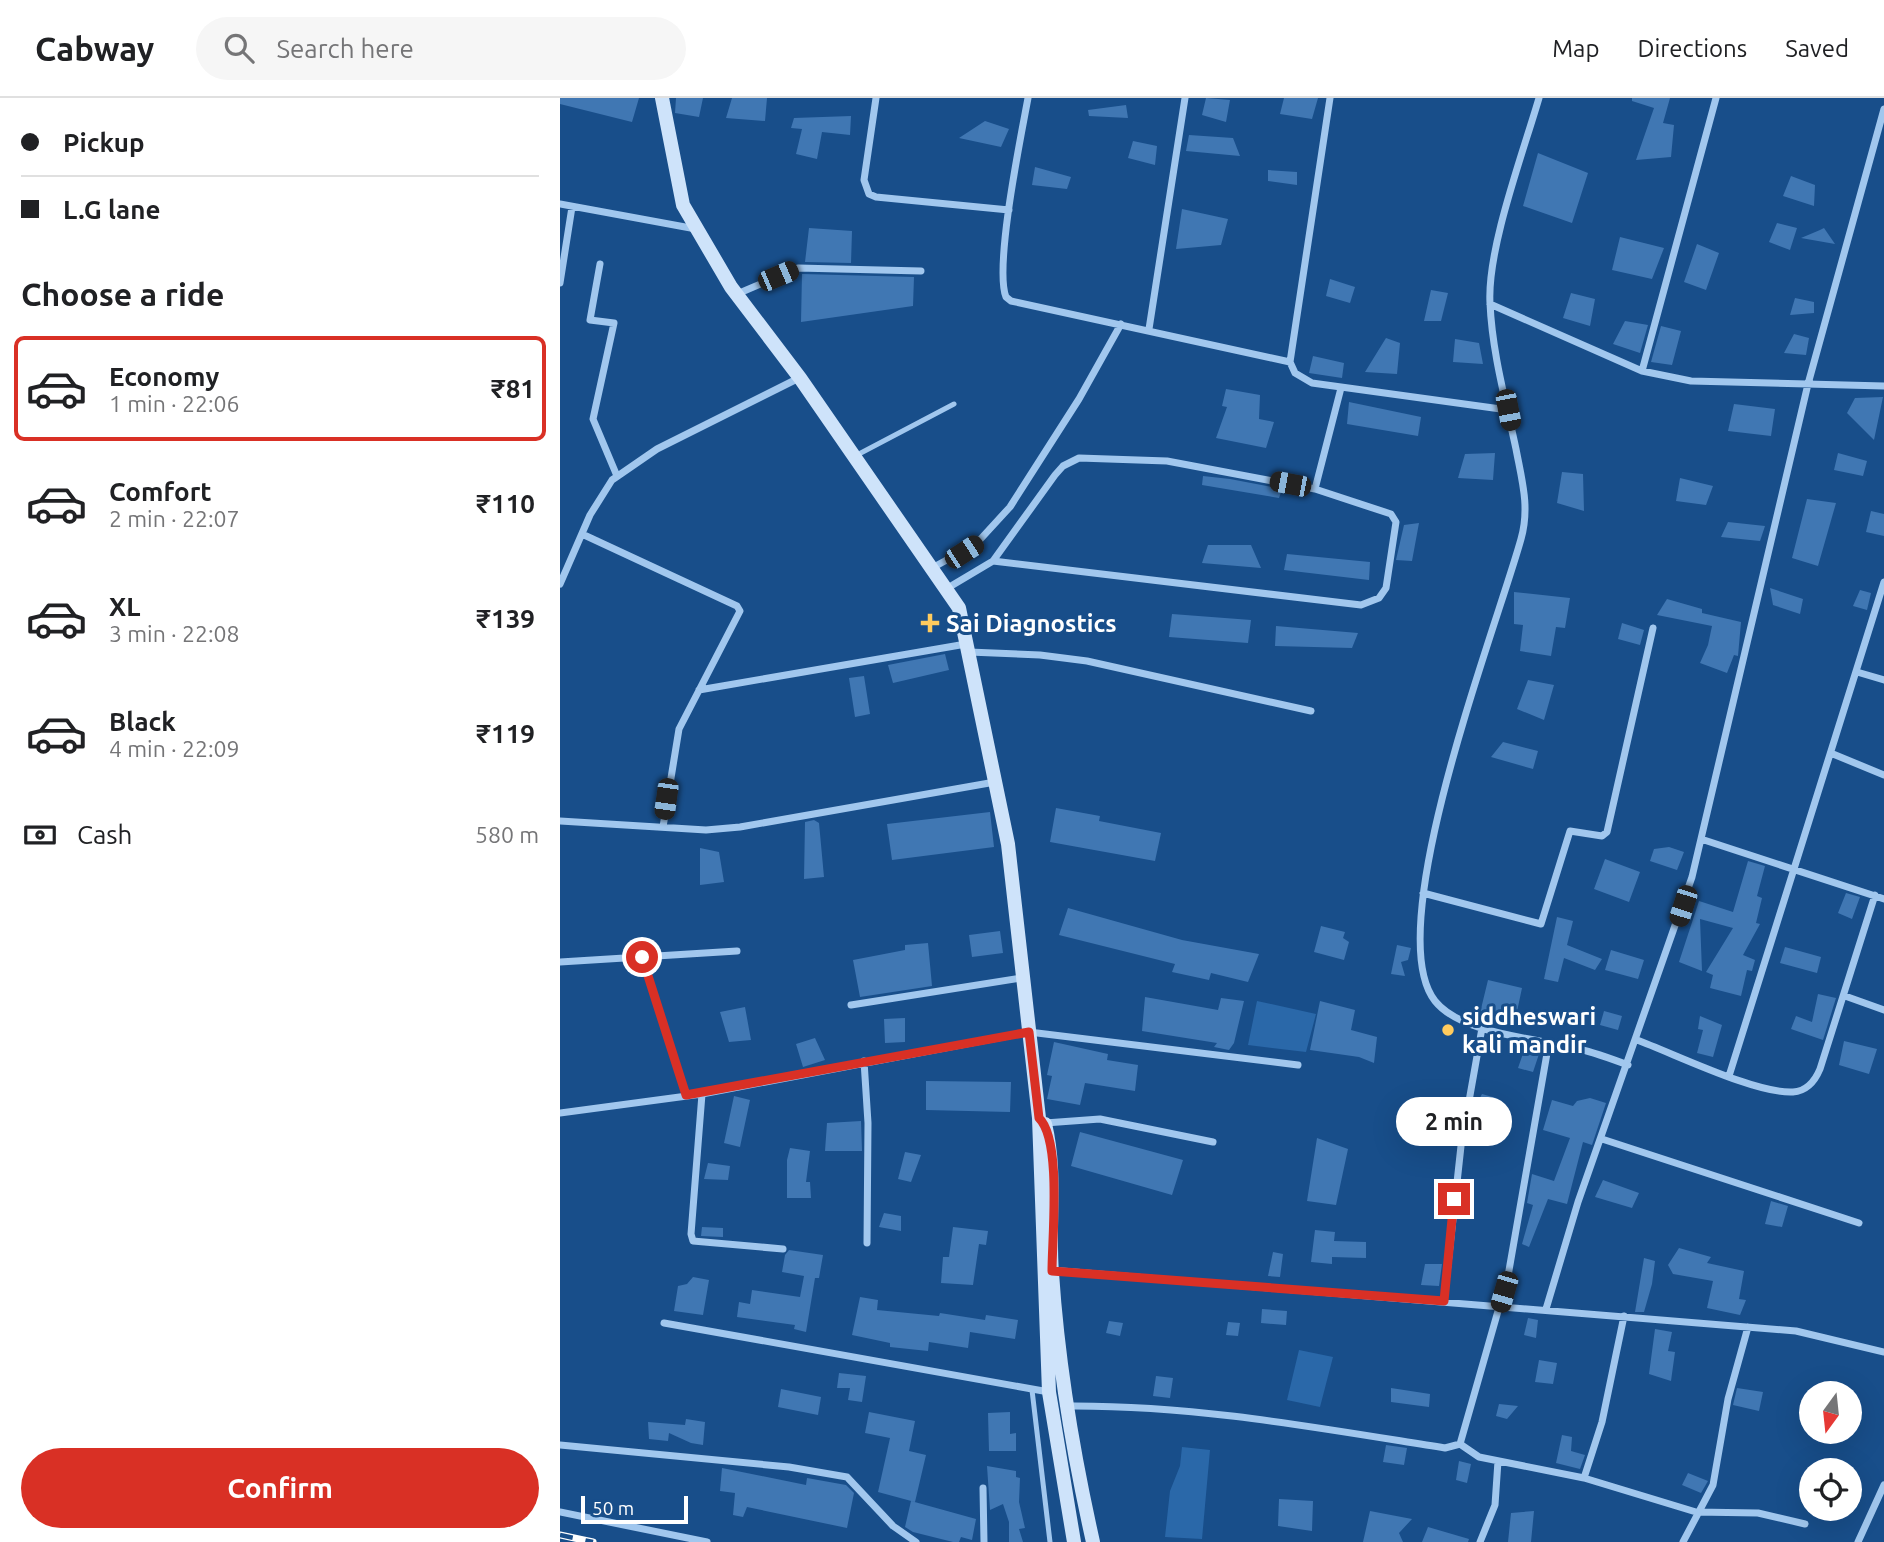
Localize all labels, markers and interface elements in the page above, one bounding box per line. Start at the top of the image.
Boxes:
search box [196,17,686,80]
icon: search [220,29,258,67]
text: Cabway [35,30,154,67]
text: Search here [276,34,414,63]
text: Map [1552,35,1599,62]
text: Directions [1637,35,1747,62]
text: Saved [1785,35,1849,62]
text: Pickup [63,128,145,157]
text: L.G lane [63,195,160,224]
car [755,258,802,294]
text: Choose a ride [21,276,224,312]
icon: car [25,357,88,420]
text: Economy [109,362,219,391]
text: ₹81 [491,374,535,403]
car [1494,387,1523,433]
text: 1 min · 22:06 [109,391,240,416]
car [1268,470,1313,498]
icon: car [25,472,88,535]
text: Comfort [109,477,212,506]
text: ₹110 [476,489,535,518]
text: 2 min · 22:07 [109,506,240,531]
car [941,532,988,572]
icon: car [25,587,88,650]
text: XL [109,592,140,621]
text: ₹139 [476,604,535,633]
place label: Sai Diagnostics [946,610,1117,637]
marker: Sai Diagnostics [920,613,940,633]
text: 3 min · 22:08 [109,621,240,646]
icon: car [25,702,88,765]
text: Black [109,707,176,736]
text: ₹119 [476,719,535,748]
text: 4 min · 22:09 [109,736,240,761]
car [653,777,680,821]
icon: cash [21,816,59,854]
text: Cash [77,820,132,849]
text: 580 m [475,822,539,847]
car [1667,883,1700,929]
route start [626,941,658,973]
place label: siddheswari kali mandir [1462,1003,1596,1058]
marker: siddheswari kali mandir [1440,1022,1456,1038]
callout: 2 min [1396,1098,1512,1146]
text: 2 min [1425,1109,1483,1134]
route end [1438,1183,1470,1215]
car [1489,1269,1520,1315]
north arrow [1799,1381,1862,1444]
map controls [1799,1381,1862,1521]
button: Confirm [21,1448,539,1528]
button: locate [1799,1458,1862,1521]
scale bar [581,1493,688,1525]
text: 50 m [592,1497,634,1519]

